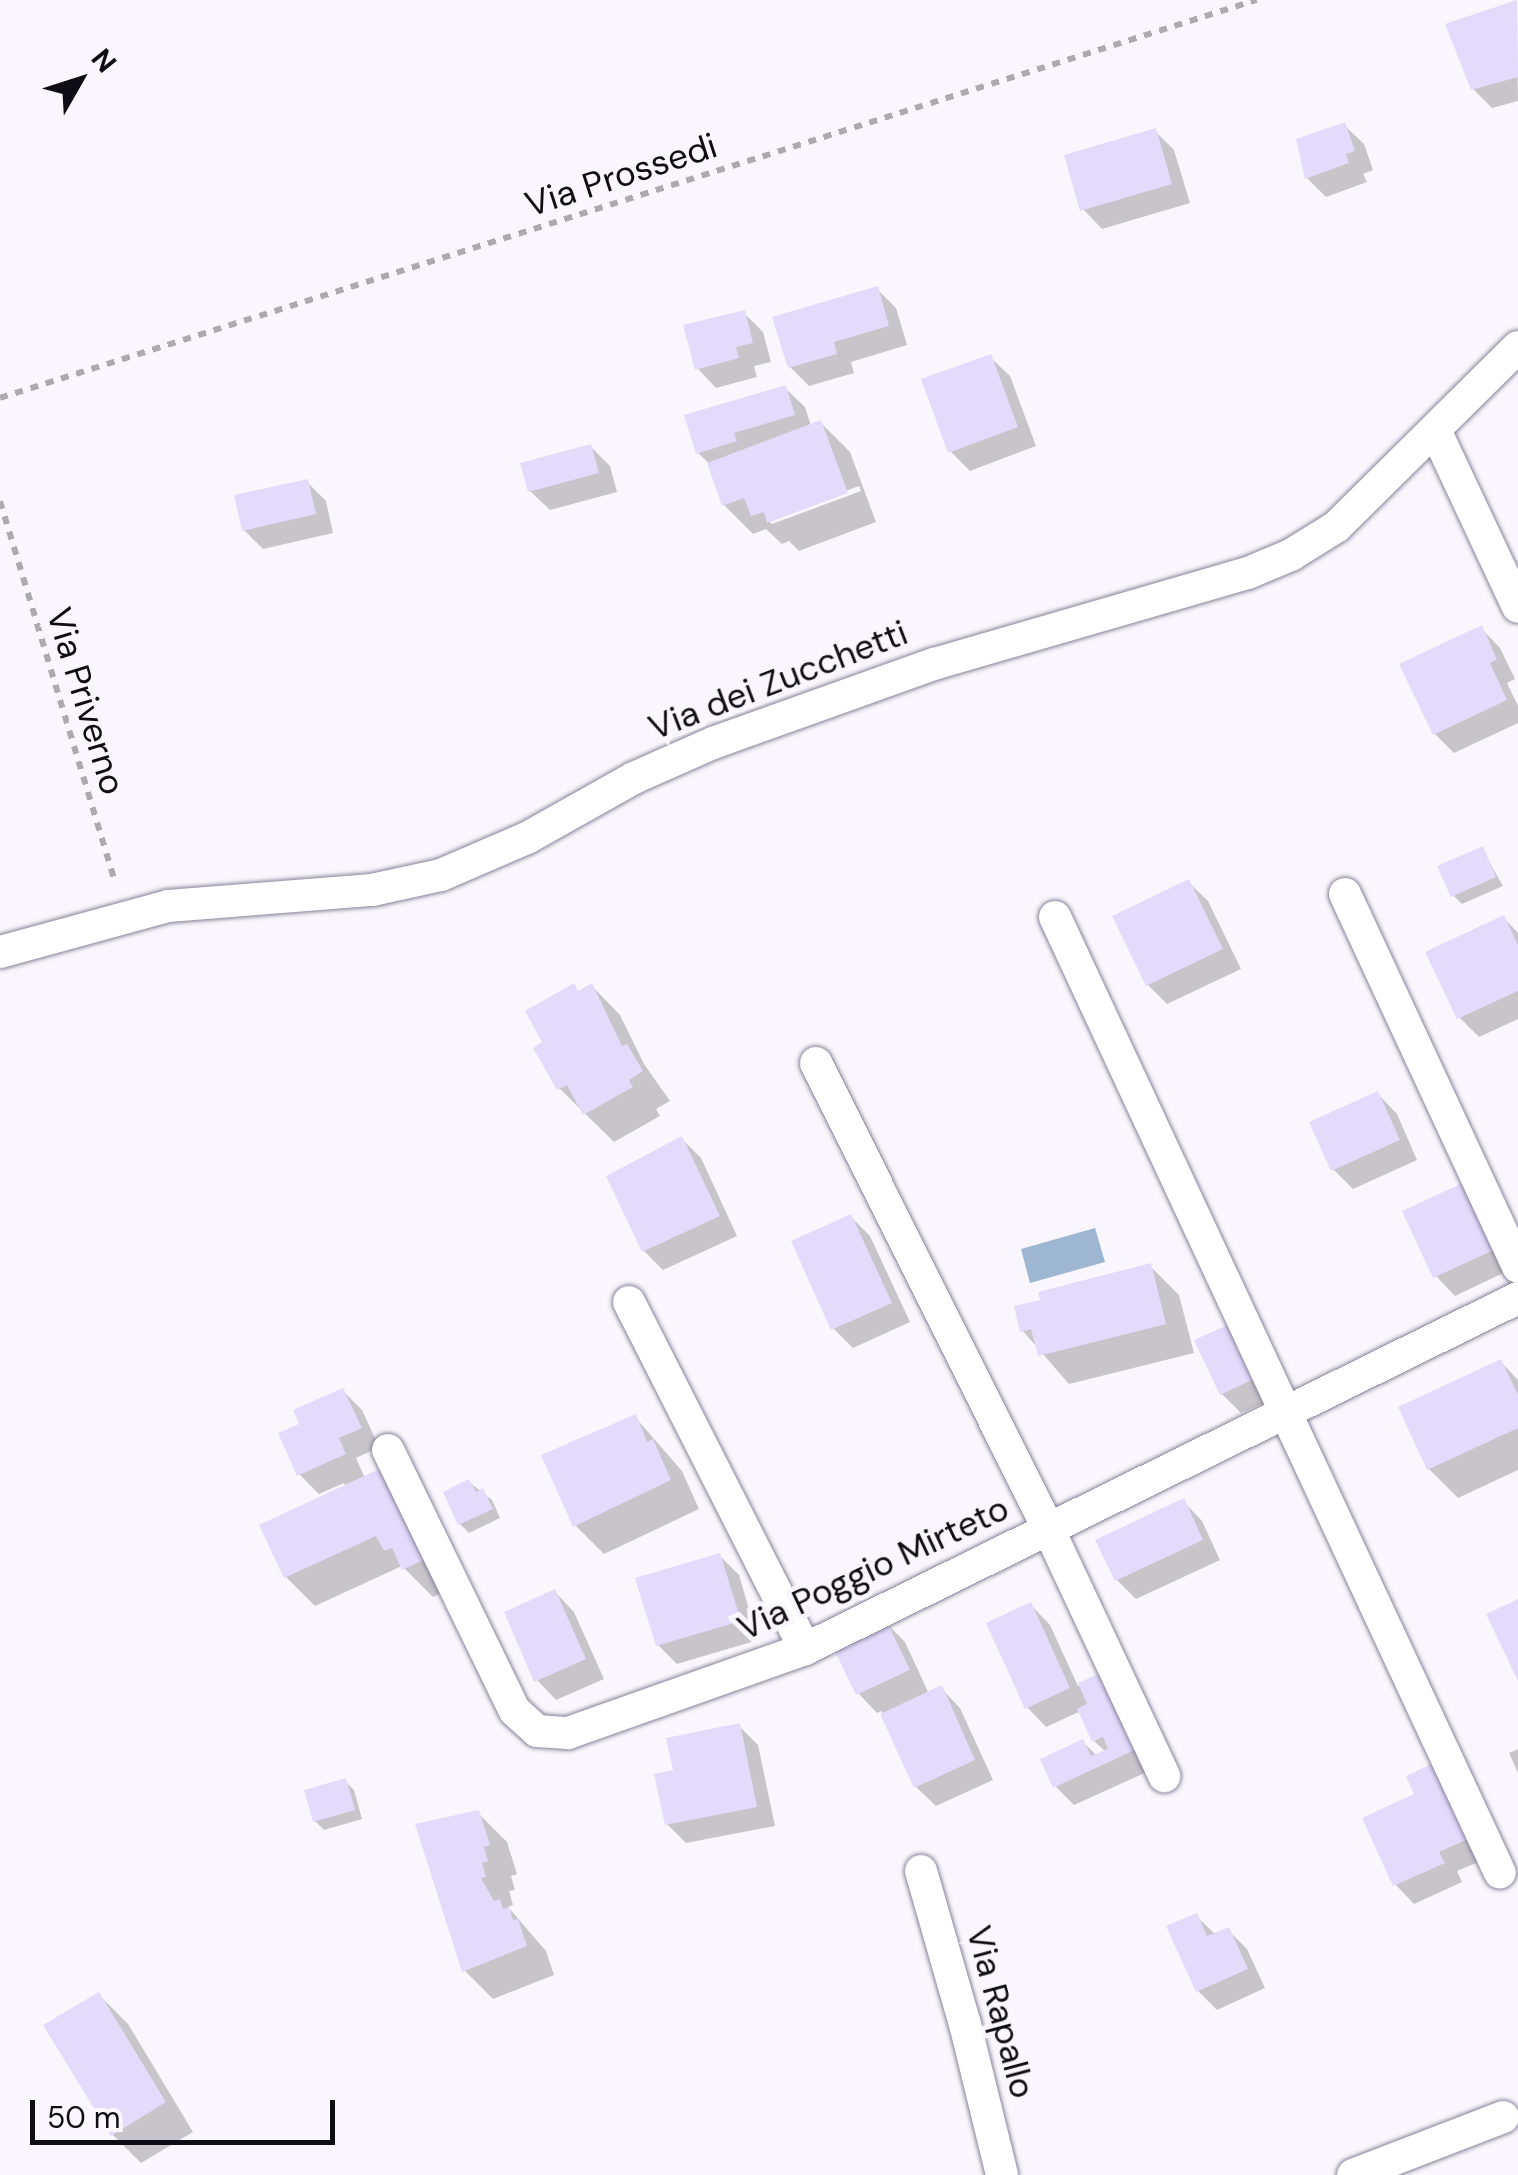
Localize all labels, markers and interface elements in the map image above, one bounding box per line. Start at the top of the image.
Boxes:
north arrow [30,30,130,130]
text: N [83,41,125,80]
street label: Via Prossedi [520,124,722,226]
street label: Via Priverno [38,603,134,799]
street label: Via dei Zucchetti [643,611,913,749]
street label: Via Poggio Mirteto [731,1487,1015,1649]
street label: Via Rapallo [958,1921,1044,2103]
scale bar [35,2080,340,2142]
text: 50 m [47,2098,121,2137]

